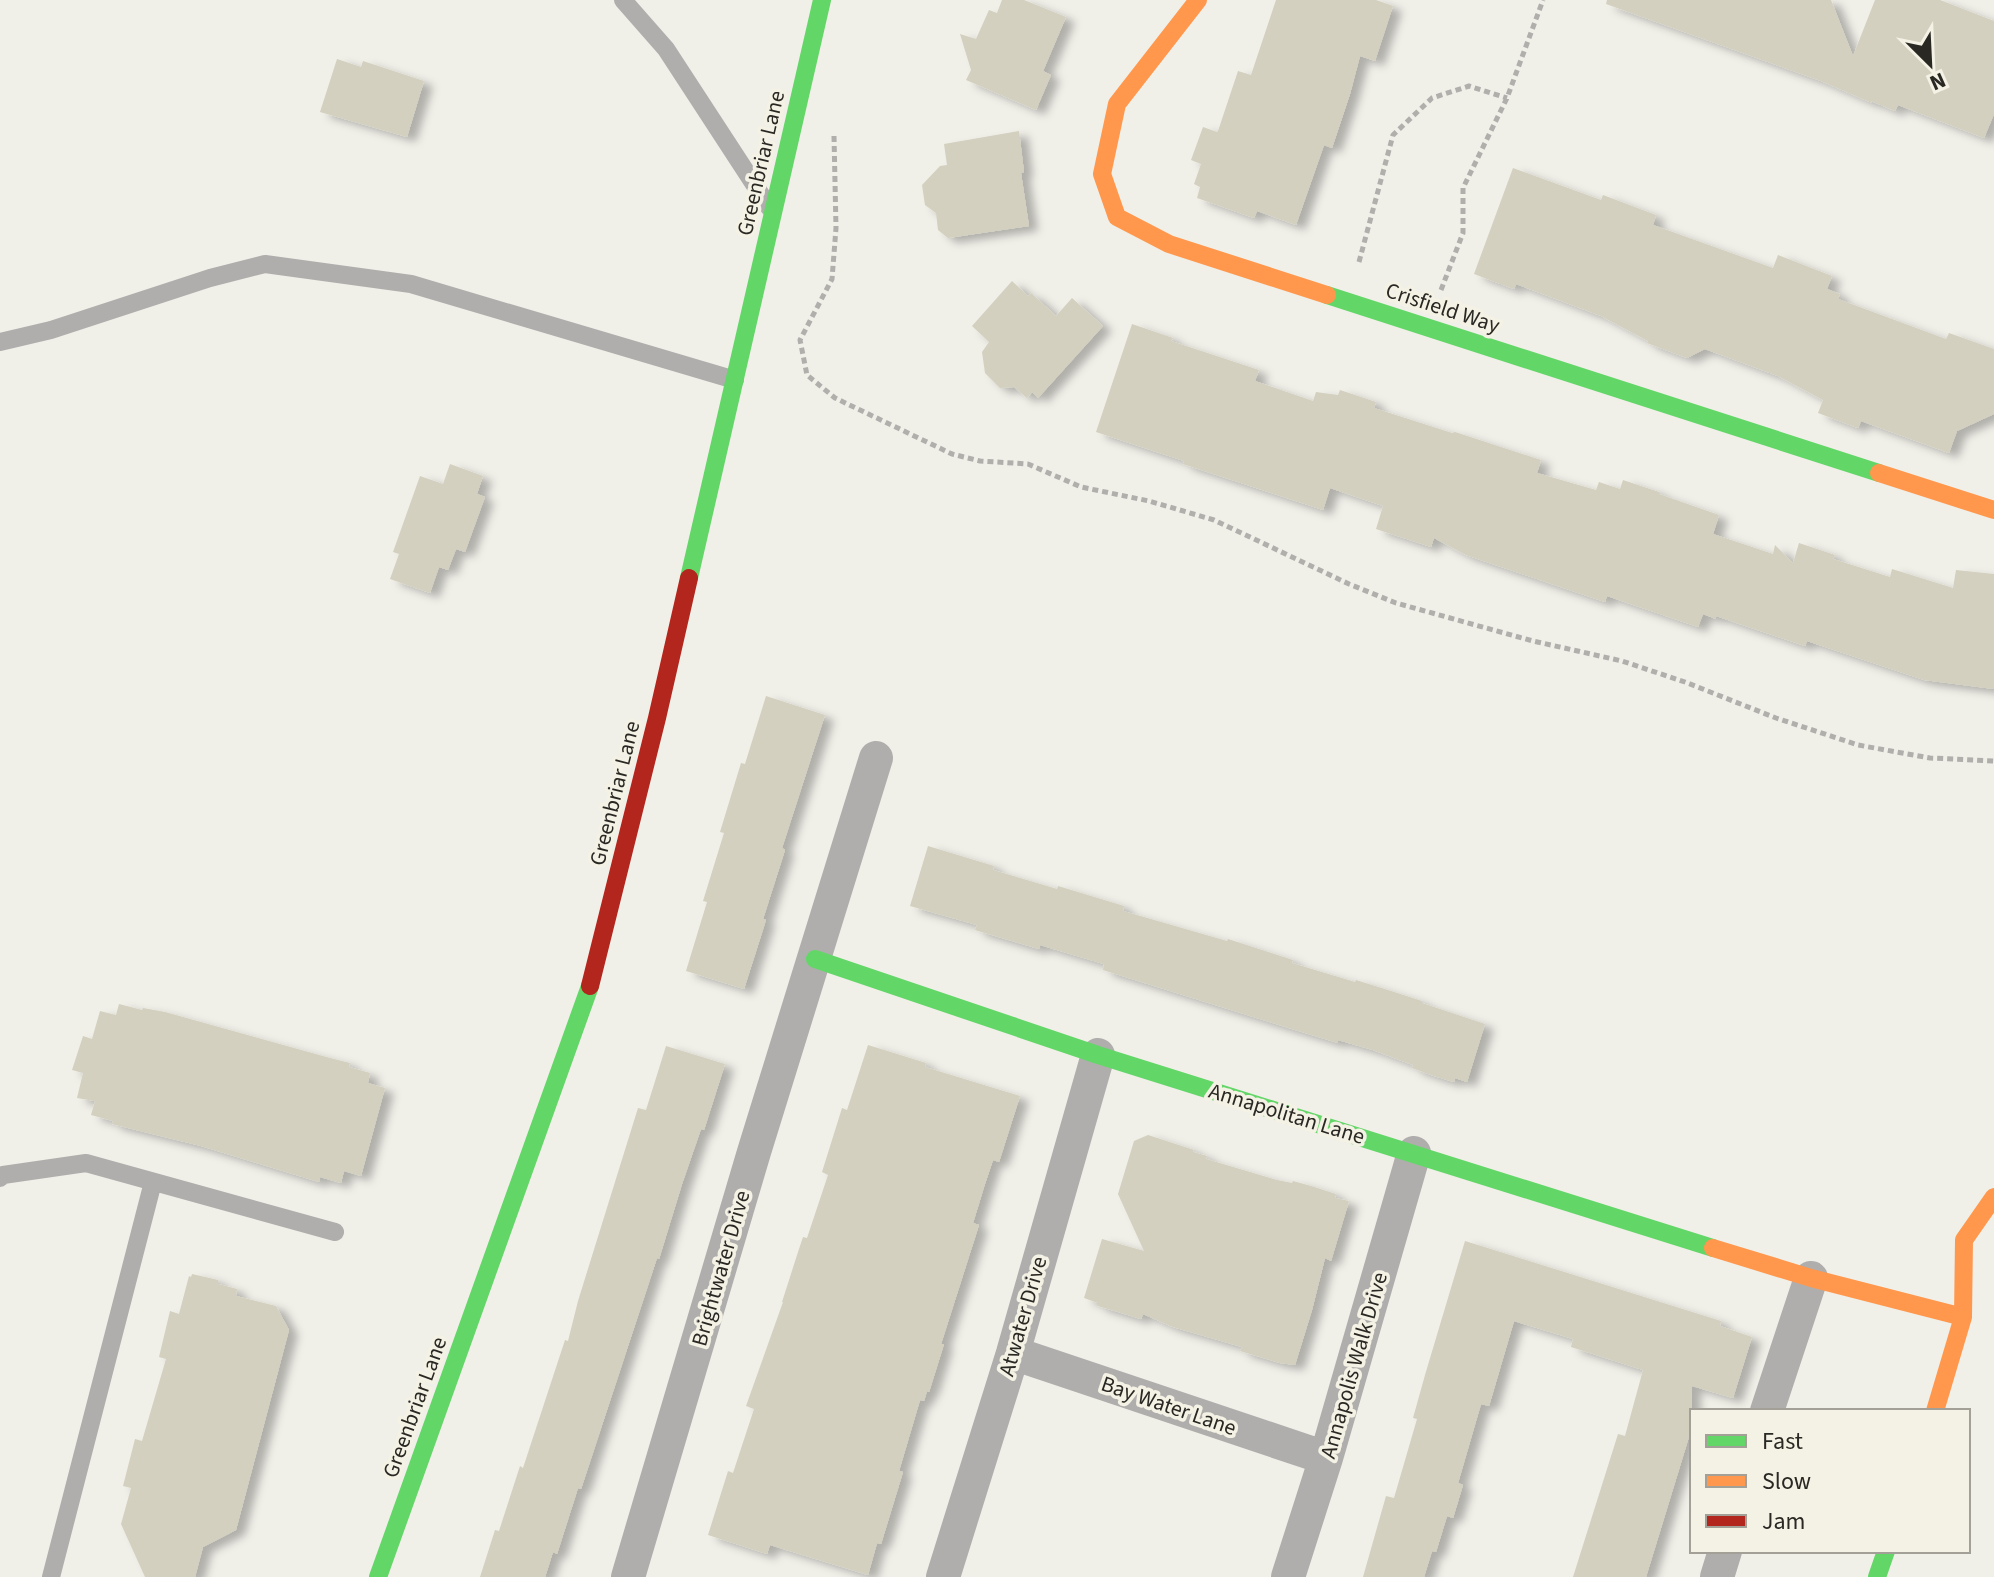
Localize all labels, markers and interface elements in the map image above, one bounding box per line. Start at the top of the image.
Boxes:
north arrow [1890,24,1970,104]
text: N [1925,64,1951,99]
street label: Greenbriar Lane [729,87,793,239]
street label: Crisfield Way [1382,274,1504,342]
street label: Greenbriar Lane [582,718,648,869]
street label: Annapolitan Lane [1205,1075,1369,1153]
street label: Brightwater Drive [683,1187,759,1350]
street label: Atwater Drive [991,1253,1055,1380]
street label: Annapolis Walk Drive [1312,1268,1396,1462]
street label: Greenbriar Lane [375,1332,455,1482]
street label: Bay Water Lane [1097,1368,1241,1444]
legend [1690,1409,1970,1553]
text: Fast [1762,1424,1803,1459]
text: Slow [1762,1464,1811,1499]
text: Jam [1762,1504,1806,1539]

